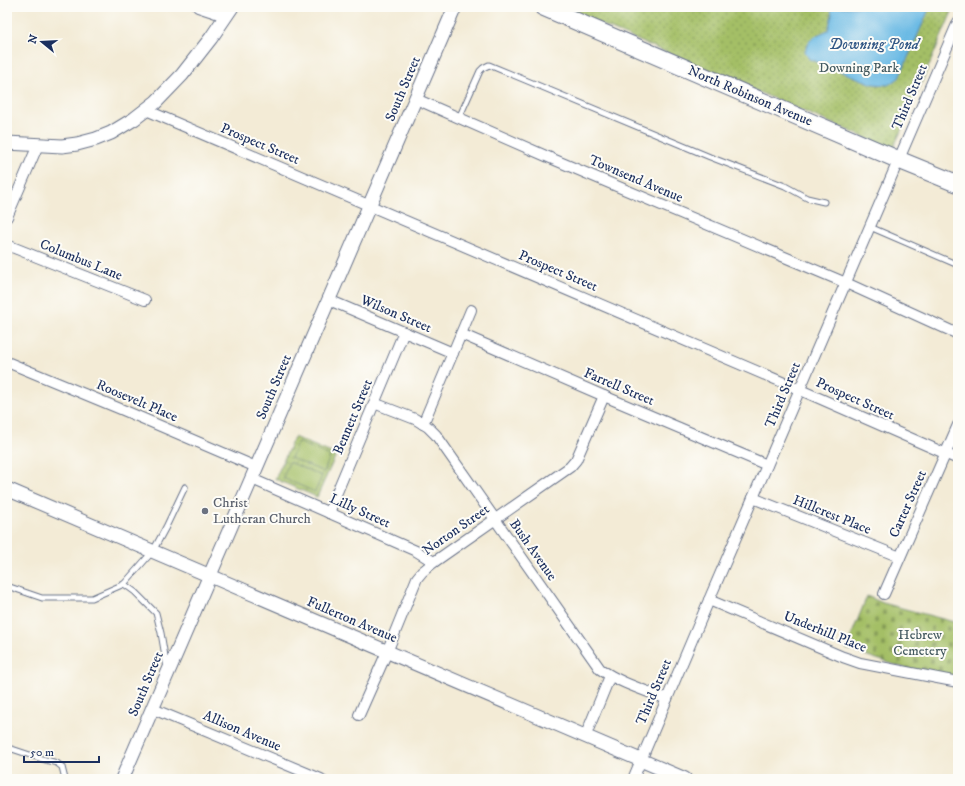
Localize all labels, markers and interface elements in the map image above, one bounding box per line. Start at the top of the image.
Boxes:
north arrow [22,22,62,62]
text: N [25,33,41,46]
water label: Downing Pond [829,35,922,54]
street label: South Street [381,53,425,124]
park label: Downing Park [819,59,899,77]
street label: Third Street [888,61,932,133]
street label: North Robinson Avenue [685,62,815,130]
street label: Prospect Street [218,119,303,169]
street label: Townsend Avenue [586,151,686,207]
street label: Columbus Lane [37,235,125,285]
street label: Prospect Street [516,246,601,296]
street label: Wilson Street [357,291,435,337]
street label: South Street [252,351,296,422]
street label: Third Street [761,359,805,431]
street label: Farrell Street [581,364,657,410]
street label: Prospect Street [813,374,898,425]
street label: Roosevelt Place [93,376,181,426]
street label: Bennett Street [329,376,377,457]
street label: Carter Street [885,467,931,541]
street label: Lilly Street [327,490,394,533]
street label: Hillcrest Place [790,491,874,539]
place label: Christ Lutheran Church [213,494,311,528]
street label: Norton Street [419,500,493,560]
marker: Christ Lutheran Church [200,506,210,516]
street label: Bush Avenue [505,516,561,584]
street label: Fullerton Avenue [304,593,400,647]
street label: Underhill Place [781,607,869,657]
park label: Hebrew Cemetery [893,626,947,660]
street label: South Street [124,648,168,719]
street label: Third Street [632,656,676,728]
street label: Allison Avenue [200,706,284,756]
scale bar [24,738,99,764]
text: 50 m [30,745,54,760]

